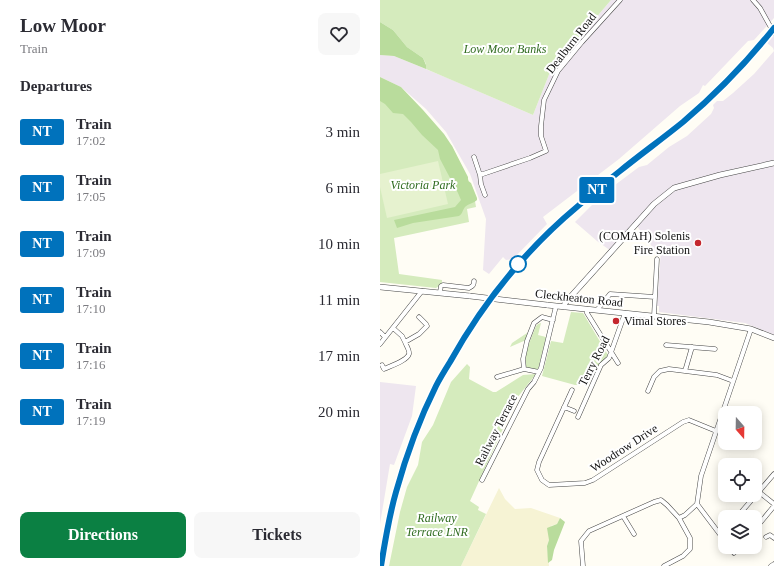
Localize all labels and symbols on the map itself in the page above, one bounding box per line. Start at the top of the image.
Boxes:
street label: Dealburn Road [543,10,599,76]
park label: Low Moor Banks [463,42,547,56]
line badge: NT [579,177,615,203]
park label: Victoria Park [391,178,456,192]
place label: (COMAH) Solenis Fire Station [599,229,690,257]
marker: (COMAH) Solenis Fire Station [693,238,703,248]
unlabelled marker [509,255,527,273]
street label: Cleckheaton Road [534,286,624,310]
place label: Vimal Stores [624,314,687,328]
marker: Vimal Stores [611,316,621,326]
street label: Terry Road [575,334,613,388]
street label: Railway Terrace [472,392,520,468]
north arrow [718,406,762,450]
street label: Woodrow Drive [588,421,660,475]
park label: Railway Terrace LNR [406,511,469,539]

